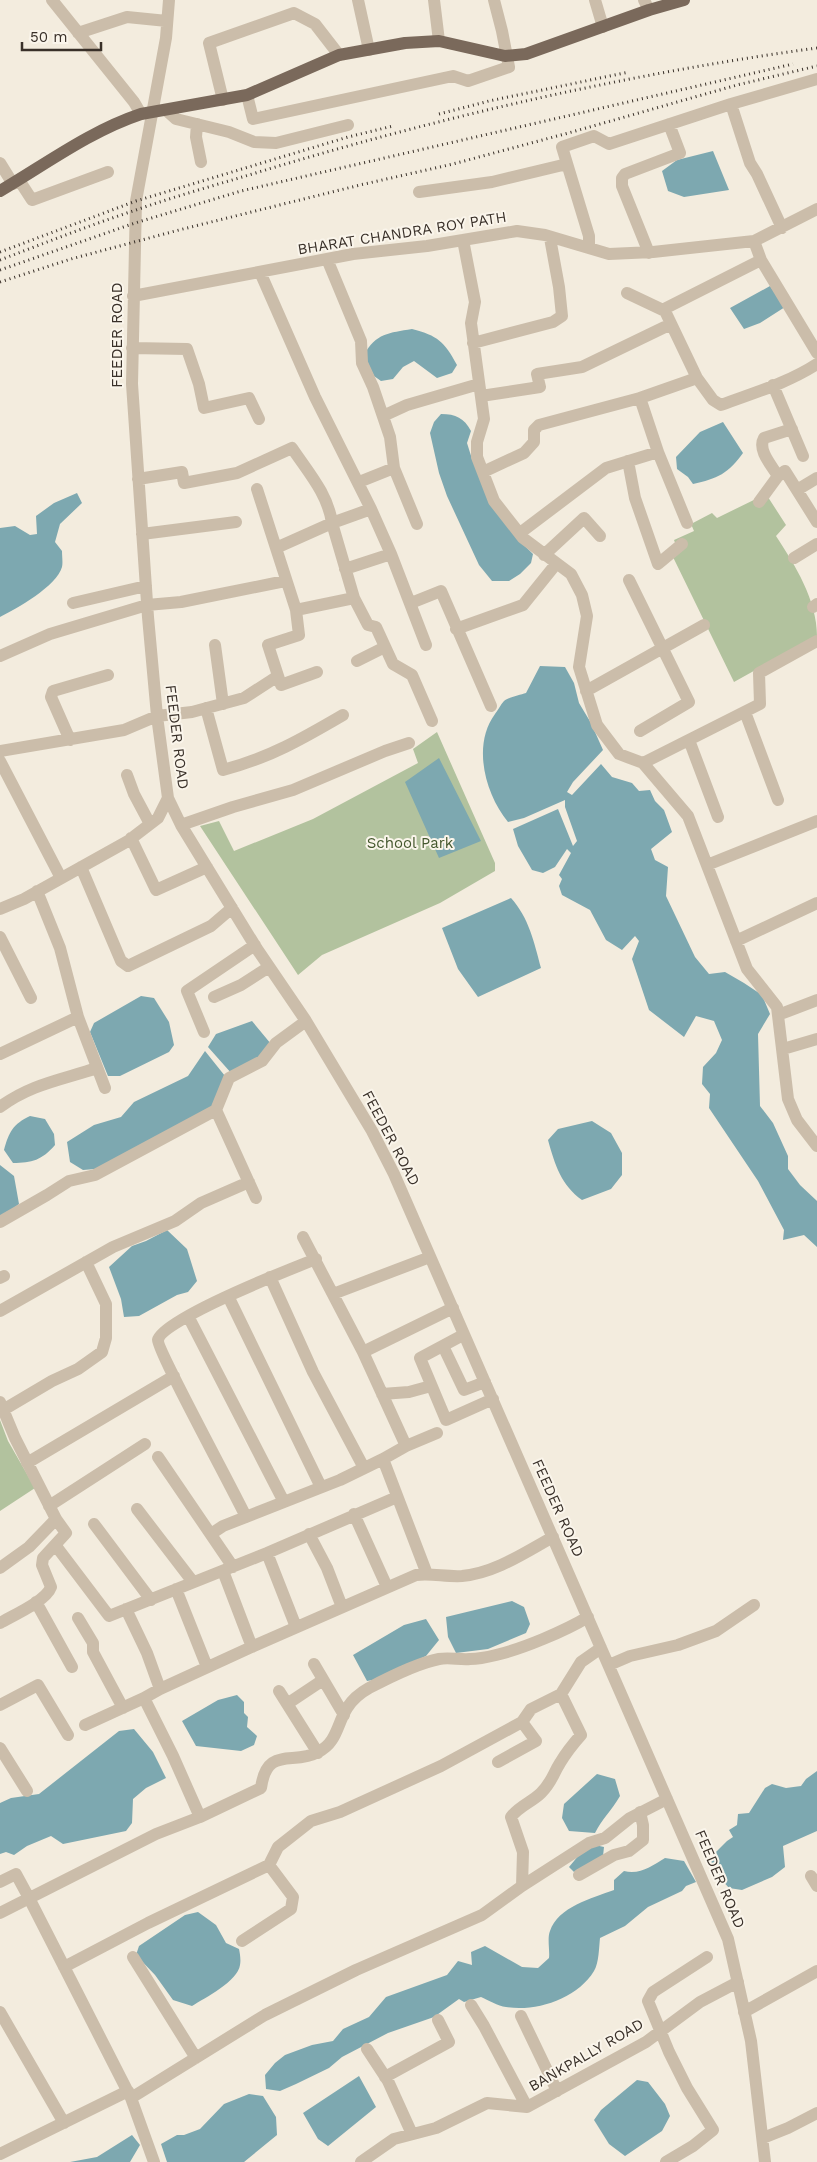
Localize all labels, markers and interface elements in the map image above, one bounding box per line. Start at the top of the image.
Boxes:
scale bar [22,20,101,52]
text: 50 m [30,28,67,46]
street label: BHARAT CHANDRA ROY PATH [296,208,508,258]
street label: FEEDER ROAD [108,282,126,388]
street label: FEEDER ROAD [162,684,192,790]
park label: School Park [367,834,454,852]
street label: FEEDER ROAD [358,1087,424,1189]
street label: FEEDER ROAD [528,1456,588,1560]
street label: FEEDER ROAD [691,1827,749,1931]
street label: BANKPALLY ROAD [525,2015,647,2095]

